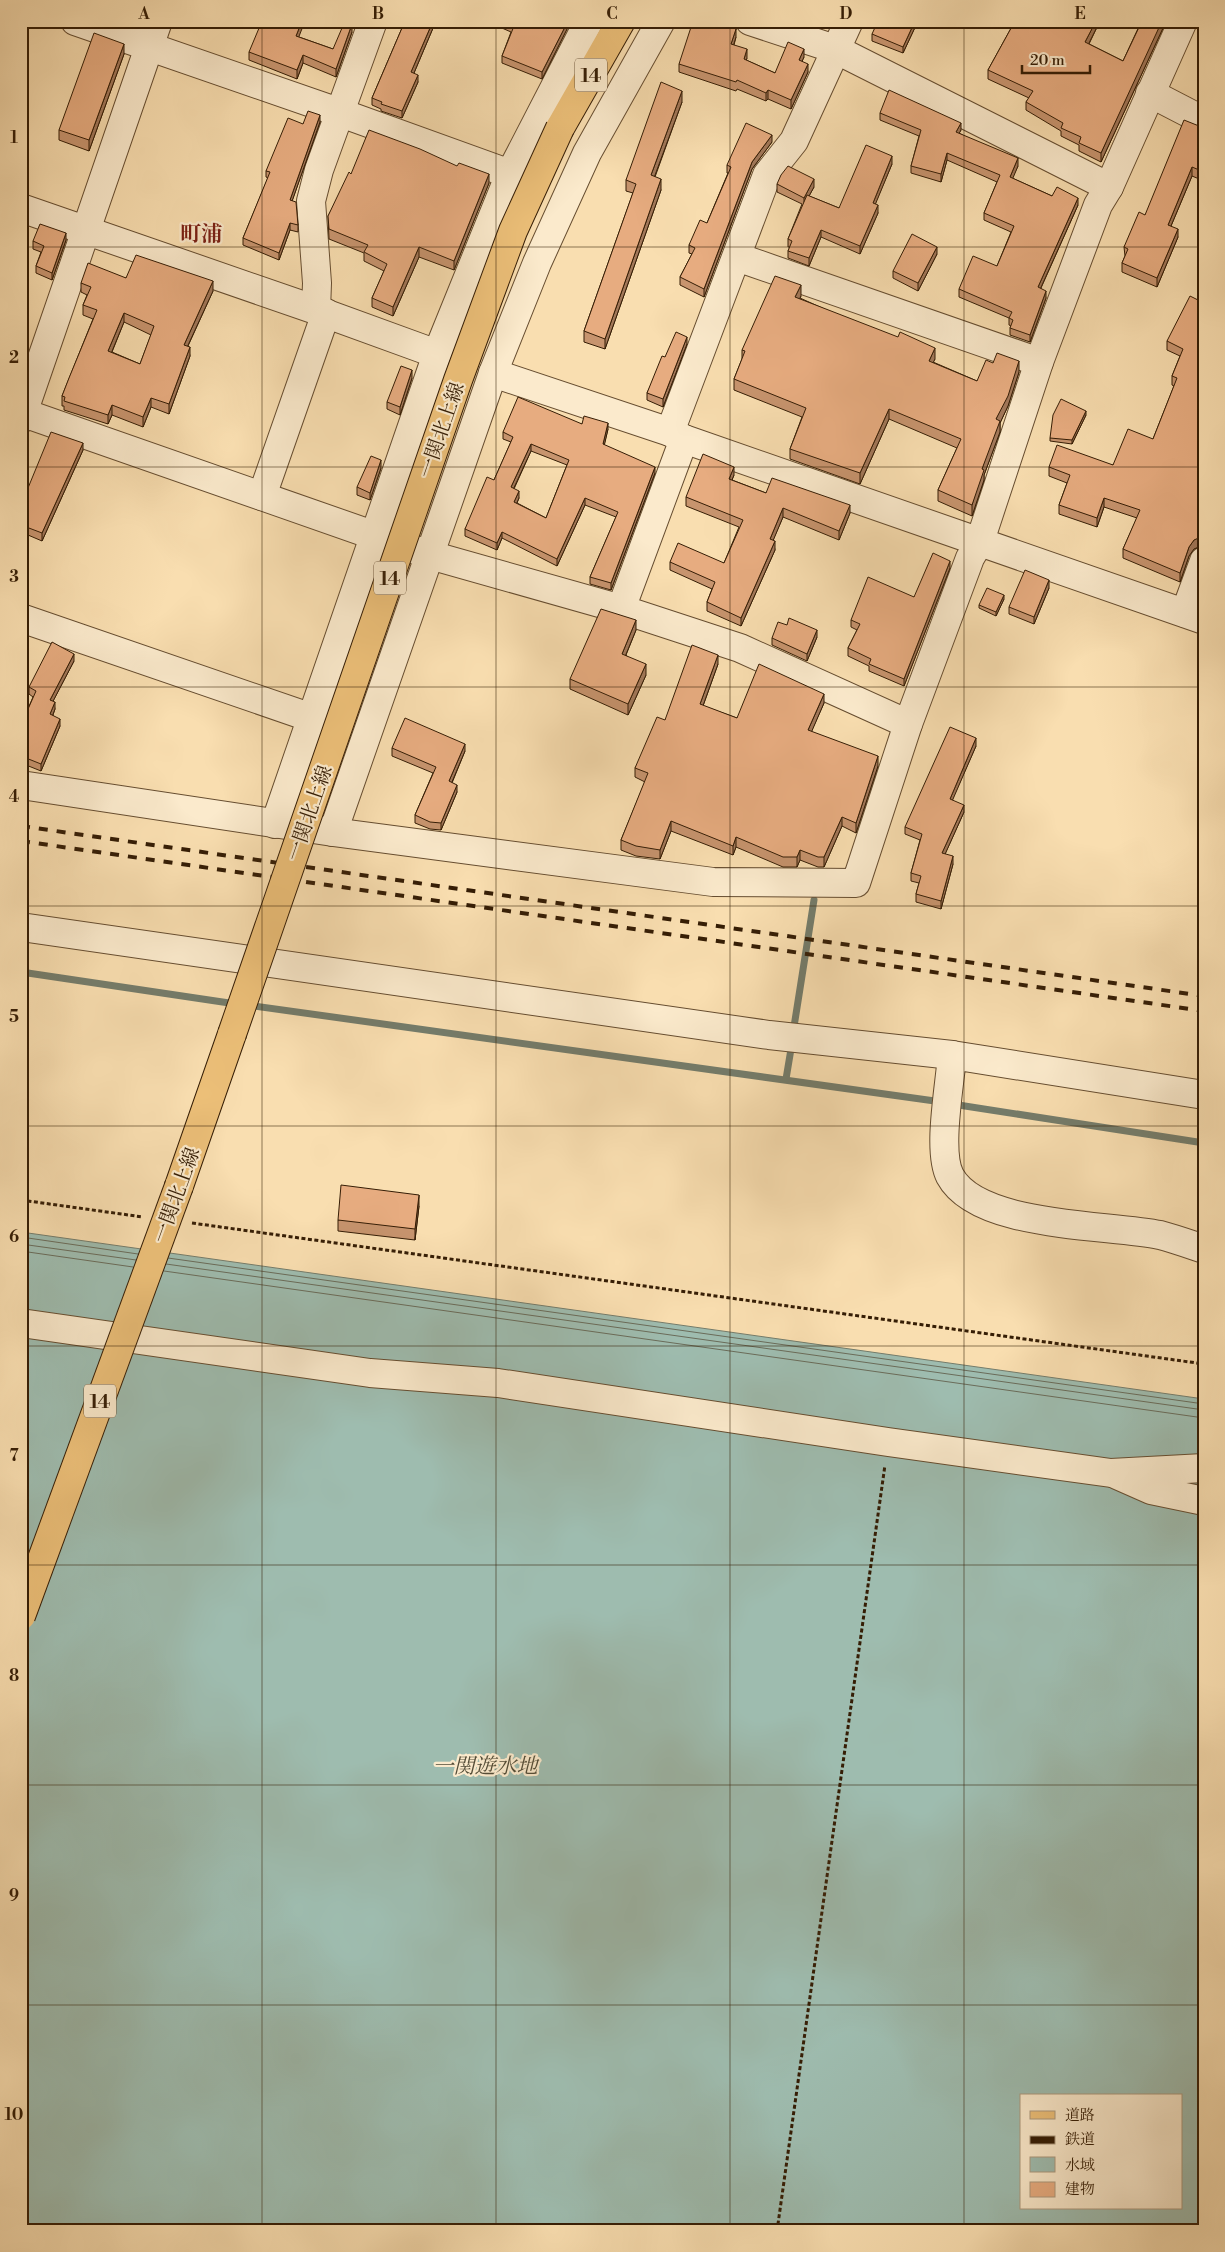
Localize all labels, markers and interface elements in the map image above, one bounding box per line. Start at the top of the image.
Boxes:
text: A [137,4,150,24]
text: B [372,4,384,24]
text: C [606,4,618,24]
text: D [840,4,853,24]
text: E [1074,4,1086,24]
scale bar [1022,42,1090,74]
text: 20 m [1030,51,1065,70]
road number: 14 [575,58,607,92]
text: 1 [10,128,18,148]
district label: 町浦 [180,222,222,248]
text: 2 [9,348,19,368]
street label: 一関北上線 [414,379,471,482]
road number: 14 [374,562,406,594]
text: 3 [9,567,19,587]
street label: 一関北上線 [282,762,339,865]
text: 4 [9,787,20,807]
text: 5 [9,1007,19,1027]
street label: 一関北上線 [149,1144,206,1247]
text: 6 [9,1227,19,1247]
road number: 14 [84,1384,116,1418]
text: 7 [9,1446,19,1466]
text: 8 [9,1666,19,1686]
water label: 一関遊水地 [433,1754,539,1780]
text: 9 [9,1886,19,1906]
legend [1020,2094,1182,2210]
text: 10 [5,2105,23,2125]
text: 道路 [1065,2106,1095,2125]
text: 鉄道 [1065,2130,1095,2149]
text: 水域 [1065,2156,1095,2175]
text: 建物 [1065,2180,1095,2199]

